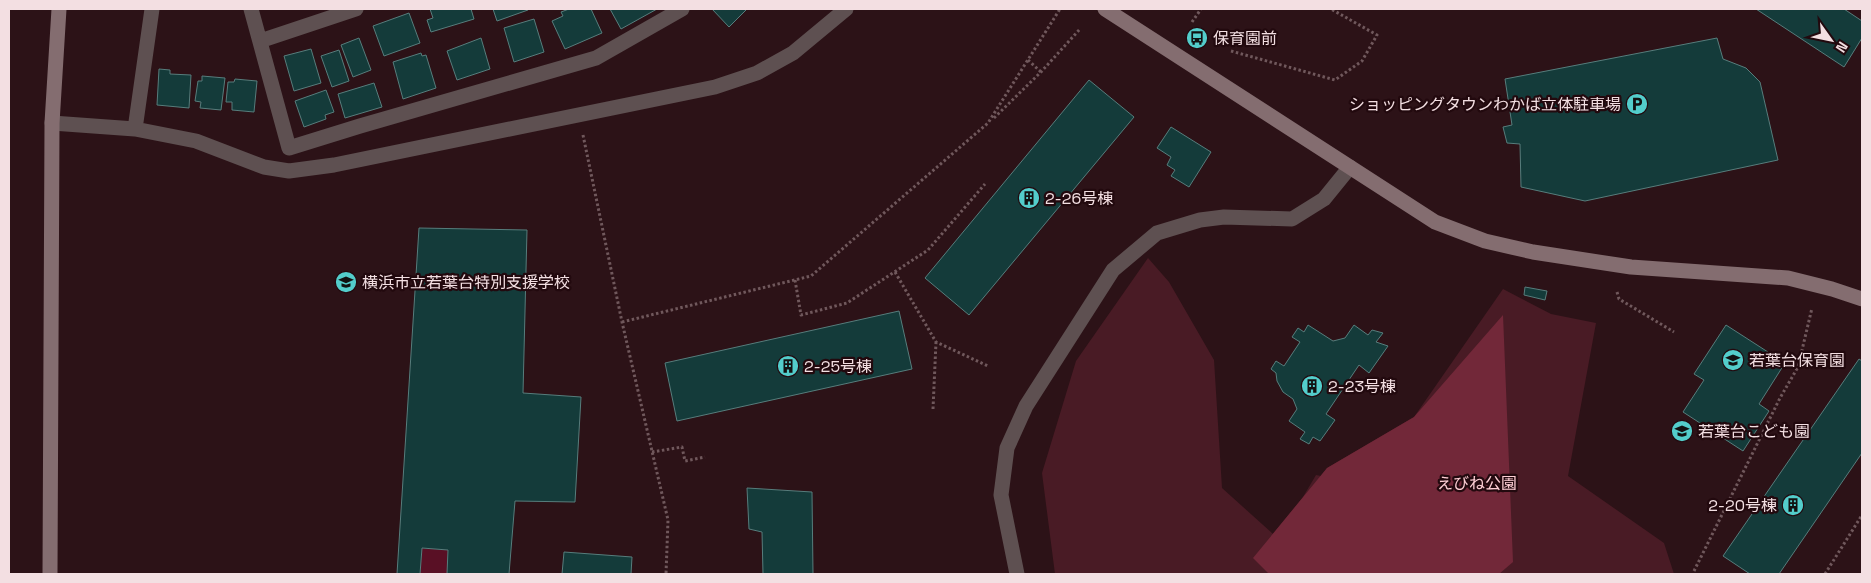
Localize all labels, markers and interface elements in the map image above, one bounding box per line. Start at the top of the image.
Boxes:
north arrow [1806,15,1856,65]
bus stop icon: 保育園前 [1185,26,1209,50]
place label: 保育園前 [1213,28,1277,49]
text: N [1832,38,1852,56]
parking icon: ショッピングタウンわかば立体駐車場 [1625,92,1649,116]
place label: ショッピングタウンわかば立体駐車場 [1349,94,1621,115]
building icon: 2-26号棟 [1017,186,1041,210]
place label: 2-26号棟 [1045,188,1113,209]
school or university icon: 横浜市立若葉台特別支援学校 [334,270,358,294]
place label: 横浜市立若葉台特別支援学校 [362,272,570,293]
school or university icon: 若葉台保育園 [1721,348,1745,372]
place label: 若葉台保育園 [1749,350,1845,371]
building icon: 2-25号棟 [776,354,800,378]
place label: 2-25号棟 [804,356,872,377]
building icon: 2-23号棟 [1300,374,1324,398]
place label: 2-23号棟 [1328,376,1396,397]
school or university icon: 若葉台こども園 [1670,419,1694,443]
place label: 若葉台こども園 [1698,421,1810,442]
park label: えびね公園 [1437,473,1517,494]
building icon: 2-20号棟 [1781,493,1805,517]
place label: 2-20号棟 [1708,495,1777,516]

